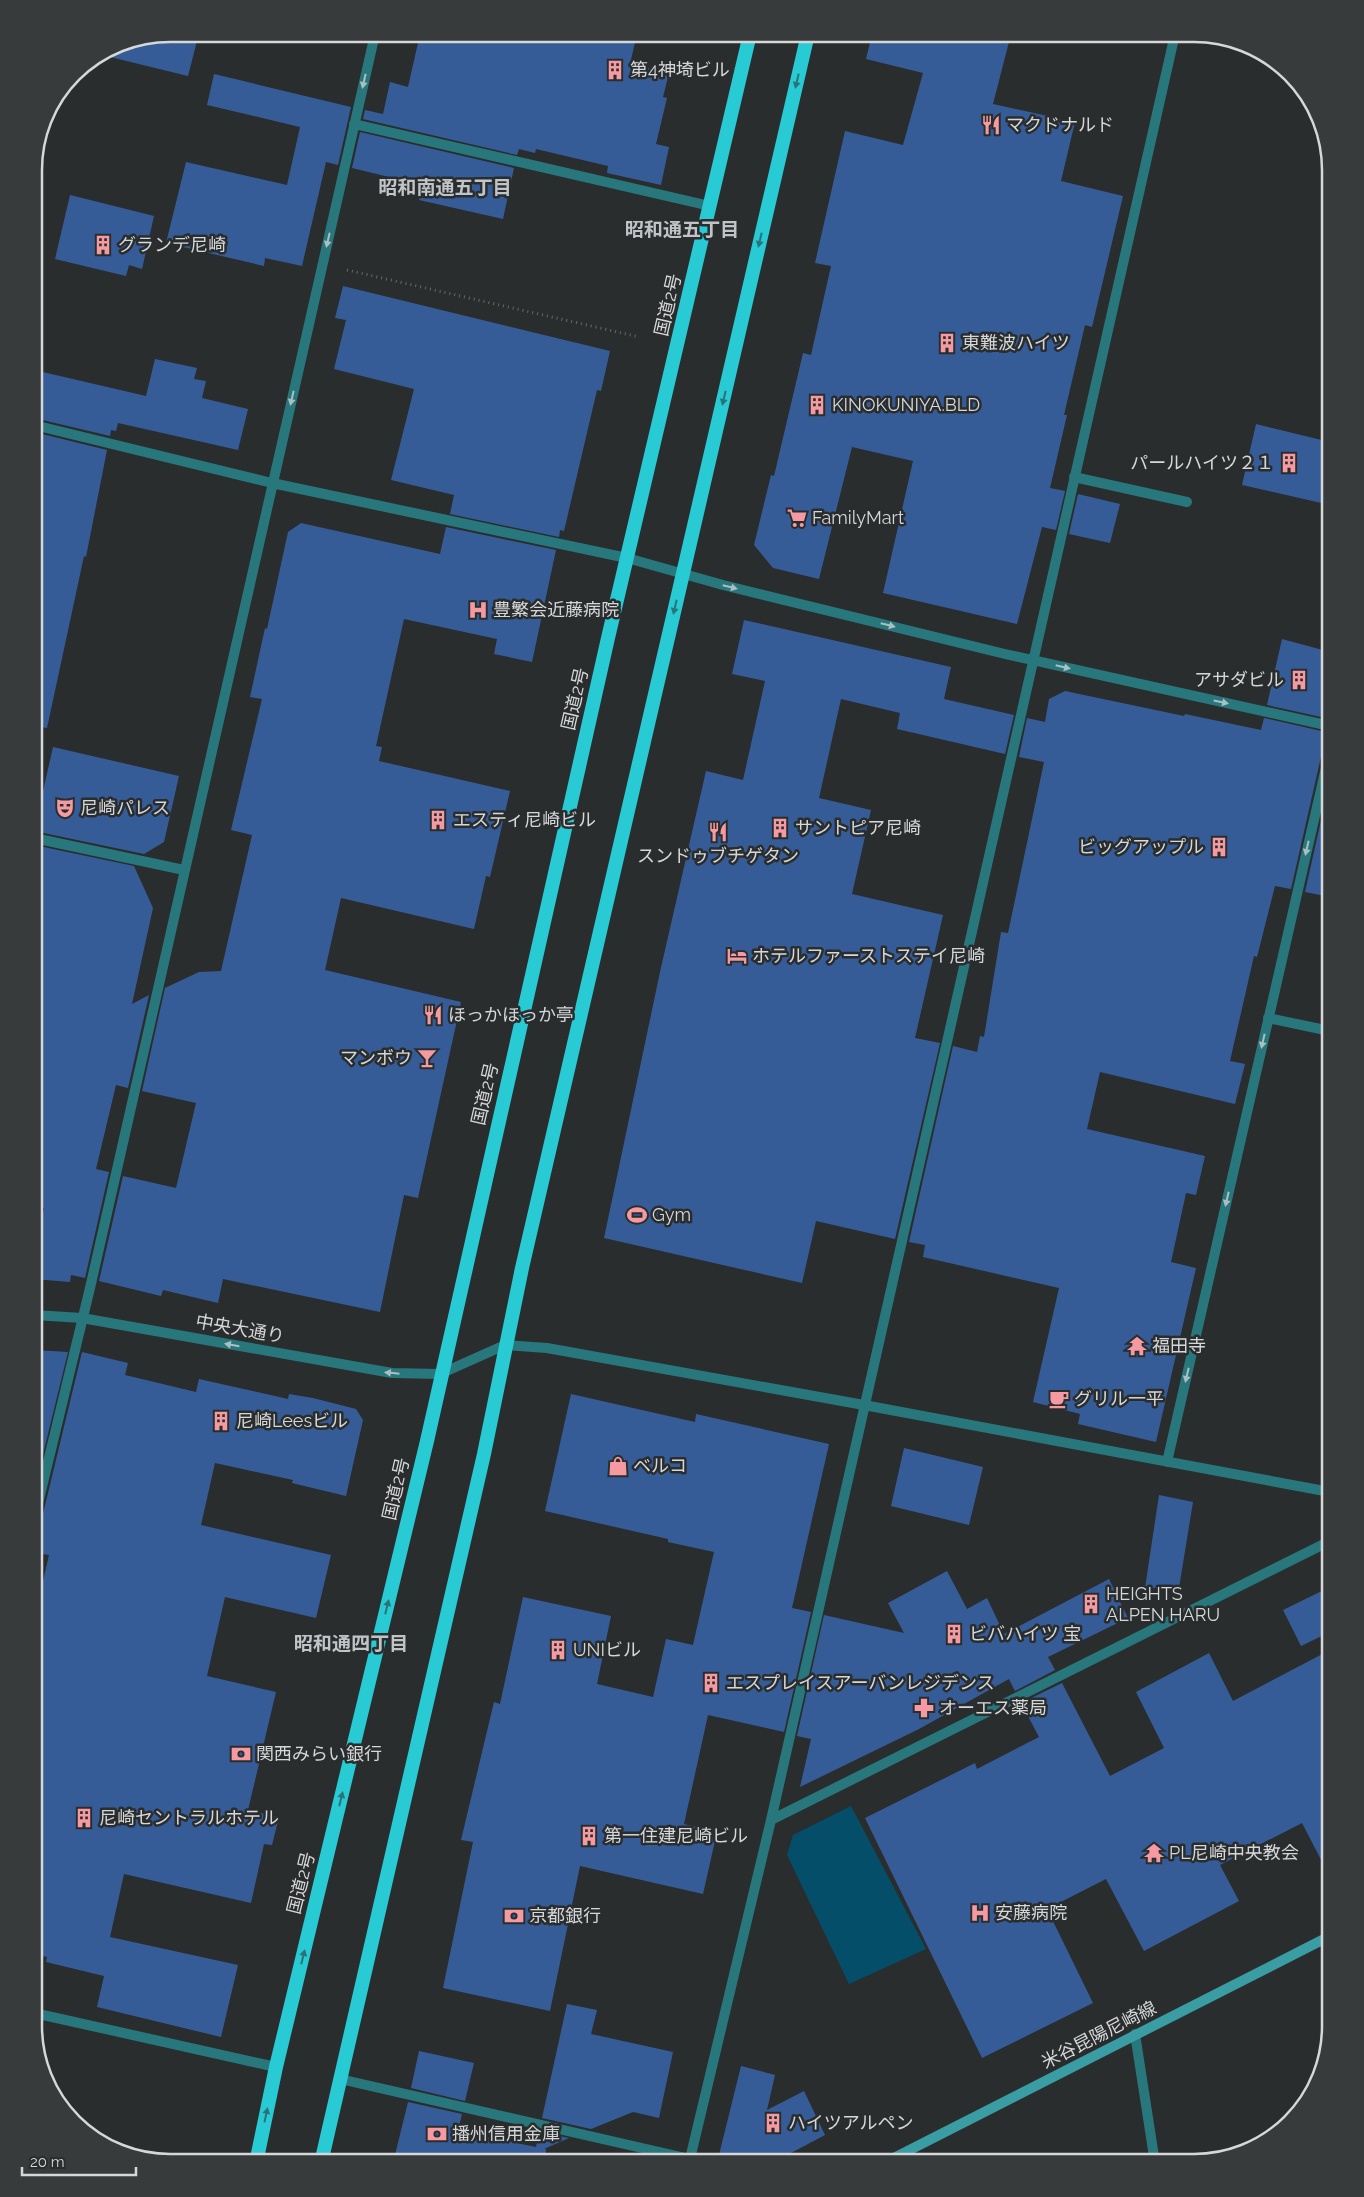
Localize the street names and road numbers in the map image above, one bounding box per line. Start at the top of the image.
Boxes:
street label: 国道2号 [650,272,685,338]
street label: 国道2号 [557,666,592,732]
street label: 国道2号 [467,1061,502,1127]
street label: 中央大通り [194,1310,286,1347]
street label: 国道2号 [378,1456,413,1522]
street label: 国道2号 [283,1850,318,1916]
street label: 米谷昆陽尼崎線 [1038,1997,1160,2073]

